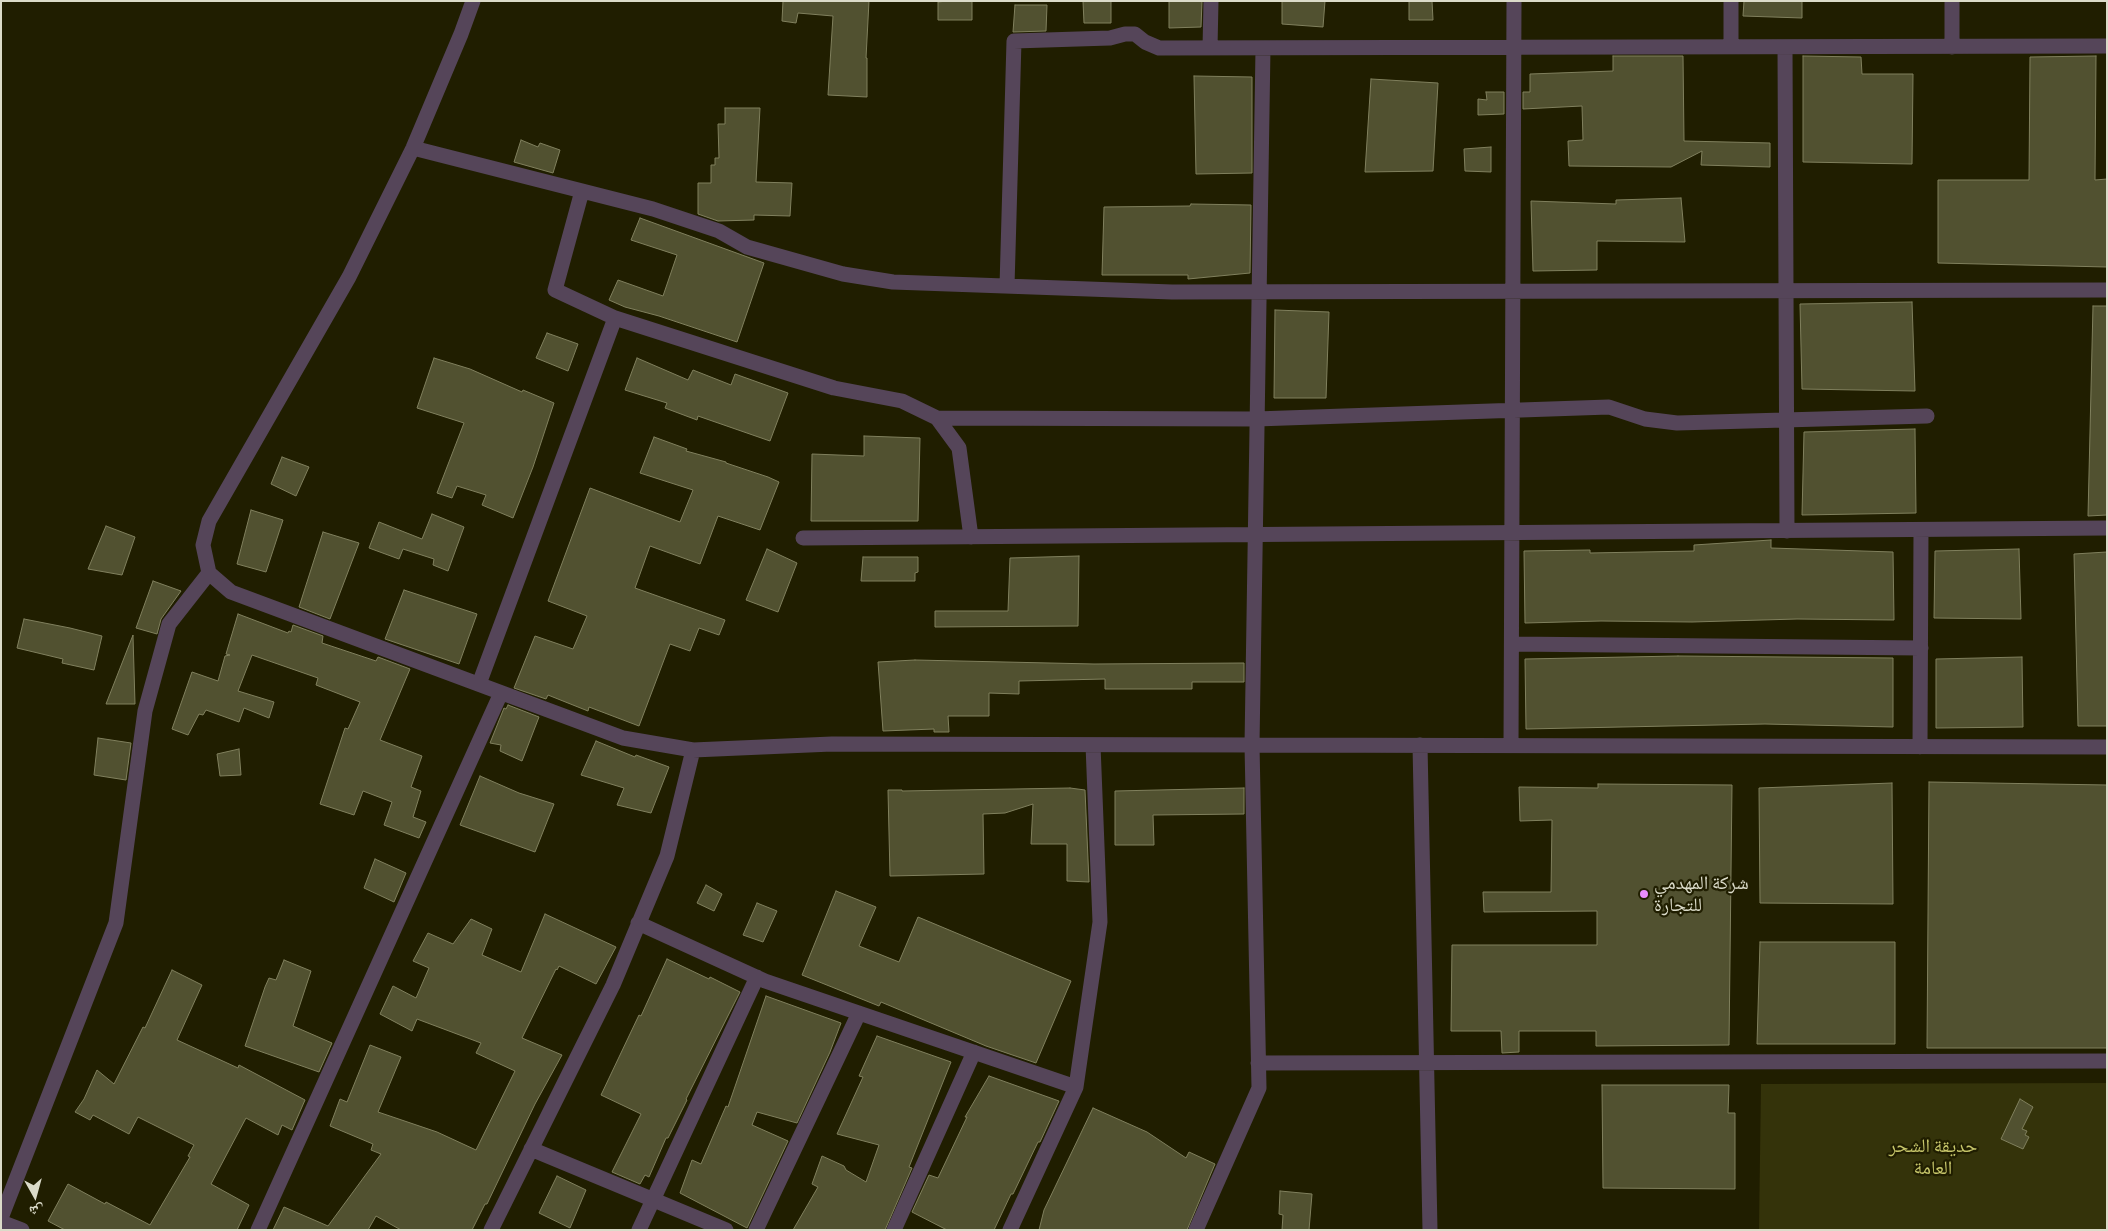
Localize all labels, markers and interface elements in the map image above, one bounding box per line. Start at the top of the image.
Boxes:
place label: شركة المهدمي للتجارة [1654,872,1749,916]
marker: شركة المهدمي للتجارة [1638,888,1650,900]
park label: حديقة الشحر العامة [1889,1135,1977,1179]
north arrow [10,1171,60,1221]
text: ش [28,1202,45,1221]

